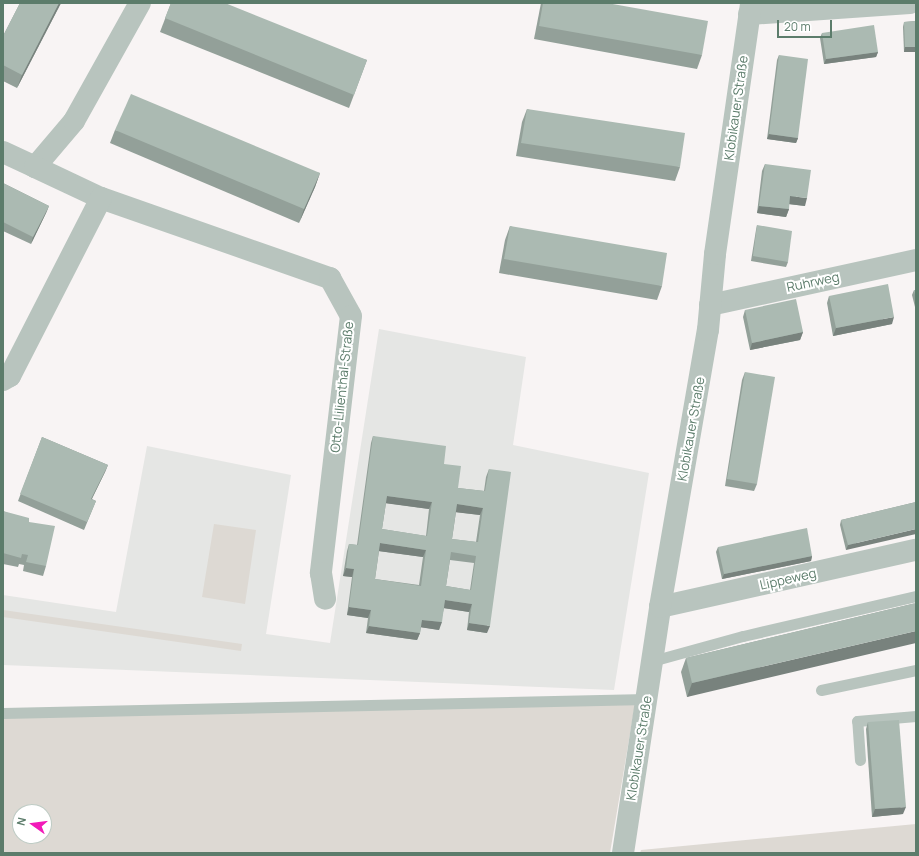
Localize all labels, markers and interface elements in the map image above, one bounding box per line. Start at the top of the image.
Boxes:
scale bar [779,12,834,38]
text: 20 m [784,18,811,35]
street label: Klobikauer Straße [721,55,751,161]
street label: Ruhrweg [785,269,841,295]
street label: Otto-Lilienthal-Straße [327,321,357,453]
street label: Klobikauer Straße [674,376,708,482]
street label: Lippeweg [758,565,818,593]
street label: Klobikauer Straße [623,695,655,801]
north arrow [12,804,52,844]
text: N [13,816,29,827]

